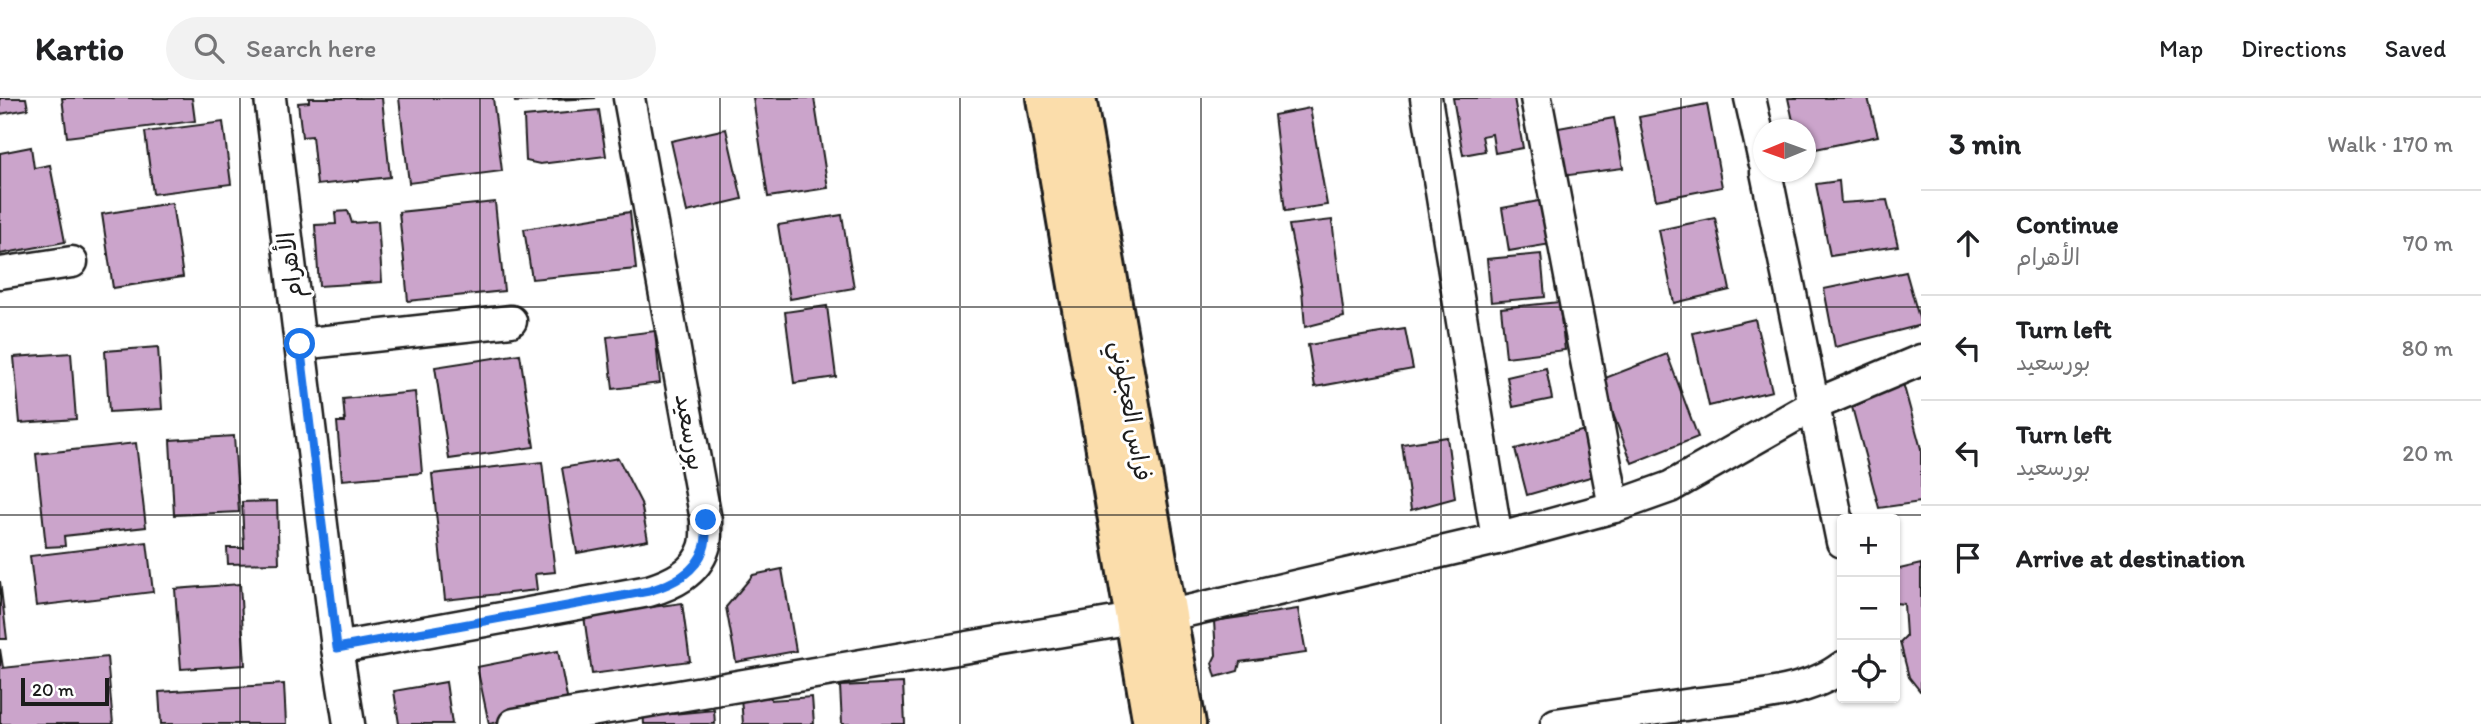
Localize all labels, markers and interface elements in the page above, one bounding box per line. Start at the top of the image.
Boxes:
search box [166,17,656,80]
text: Kartio [35,29,124,68]
icon: search [190,29,228,67]
text: Search here [246,32,376,64]
text: Map [2159,34,2203,63]
text: Directions [2241,34,2347,63]
text: Saved [2385,34,2446,63]
north arrow [1753,119,1816,182]
text: 3 min [1949,125,2021,162]
text: Walk · 170 m [2327,130,2453,158]
text: Continue [2016,208,2119,240]
icon: ahead [1949,224,1987,262]
street label: الأهرام [269,229,313,300]
text: 70 m [2403,229,2453,257]
text: الأهرام [2016,243,2080,271]
text: Turn left [2016,313,2112,345]
route start [284,328,315,359]
icon: left [1949,329,1987,367]
text: 80 m [2402,334,2453,362]
street label: فراس العجلوني [1098,339,1158,484]
text: بورسعيد [2016,348,2090,376]
street label: بورسعيد [668,391,712,473]
text: Turn left [2016,418,2112,450]
icon: left [1949,434,1987,472]
text: 20 m [2402,439,2453,467]
text: بورسعيد [2016,453,2090,481]
route end [690,504,721,535]
map controls [1837,514,1900,703]
button: + [1837,514,1900,577]
icon: arrive [1949,539,1987,577]
text: Arrive at destination [2016,542,2245,574]
button: − [1837,577,1900,640]
button: locate [1837,640,1900,703]
scale bar [21,675,108,707]
text: 20 m [32,678,74,701]

